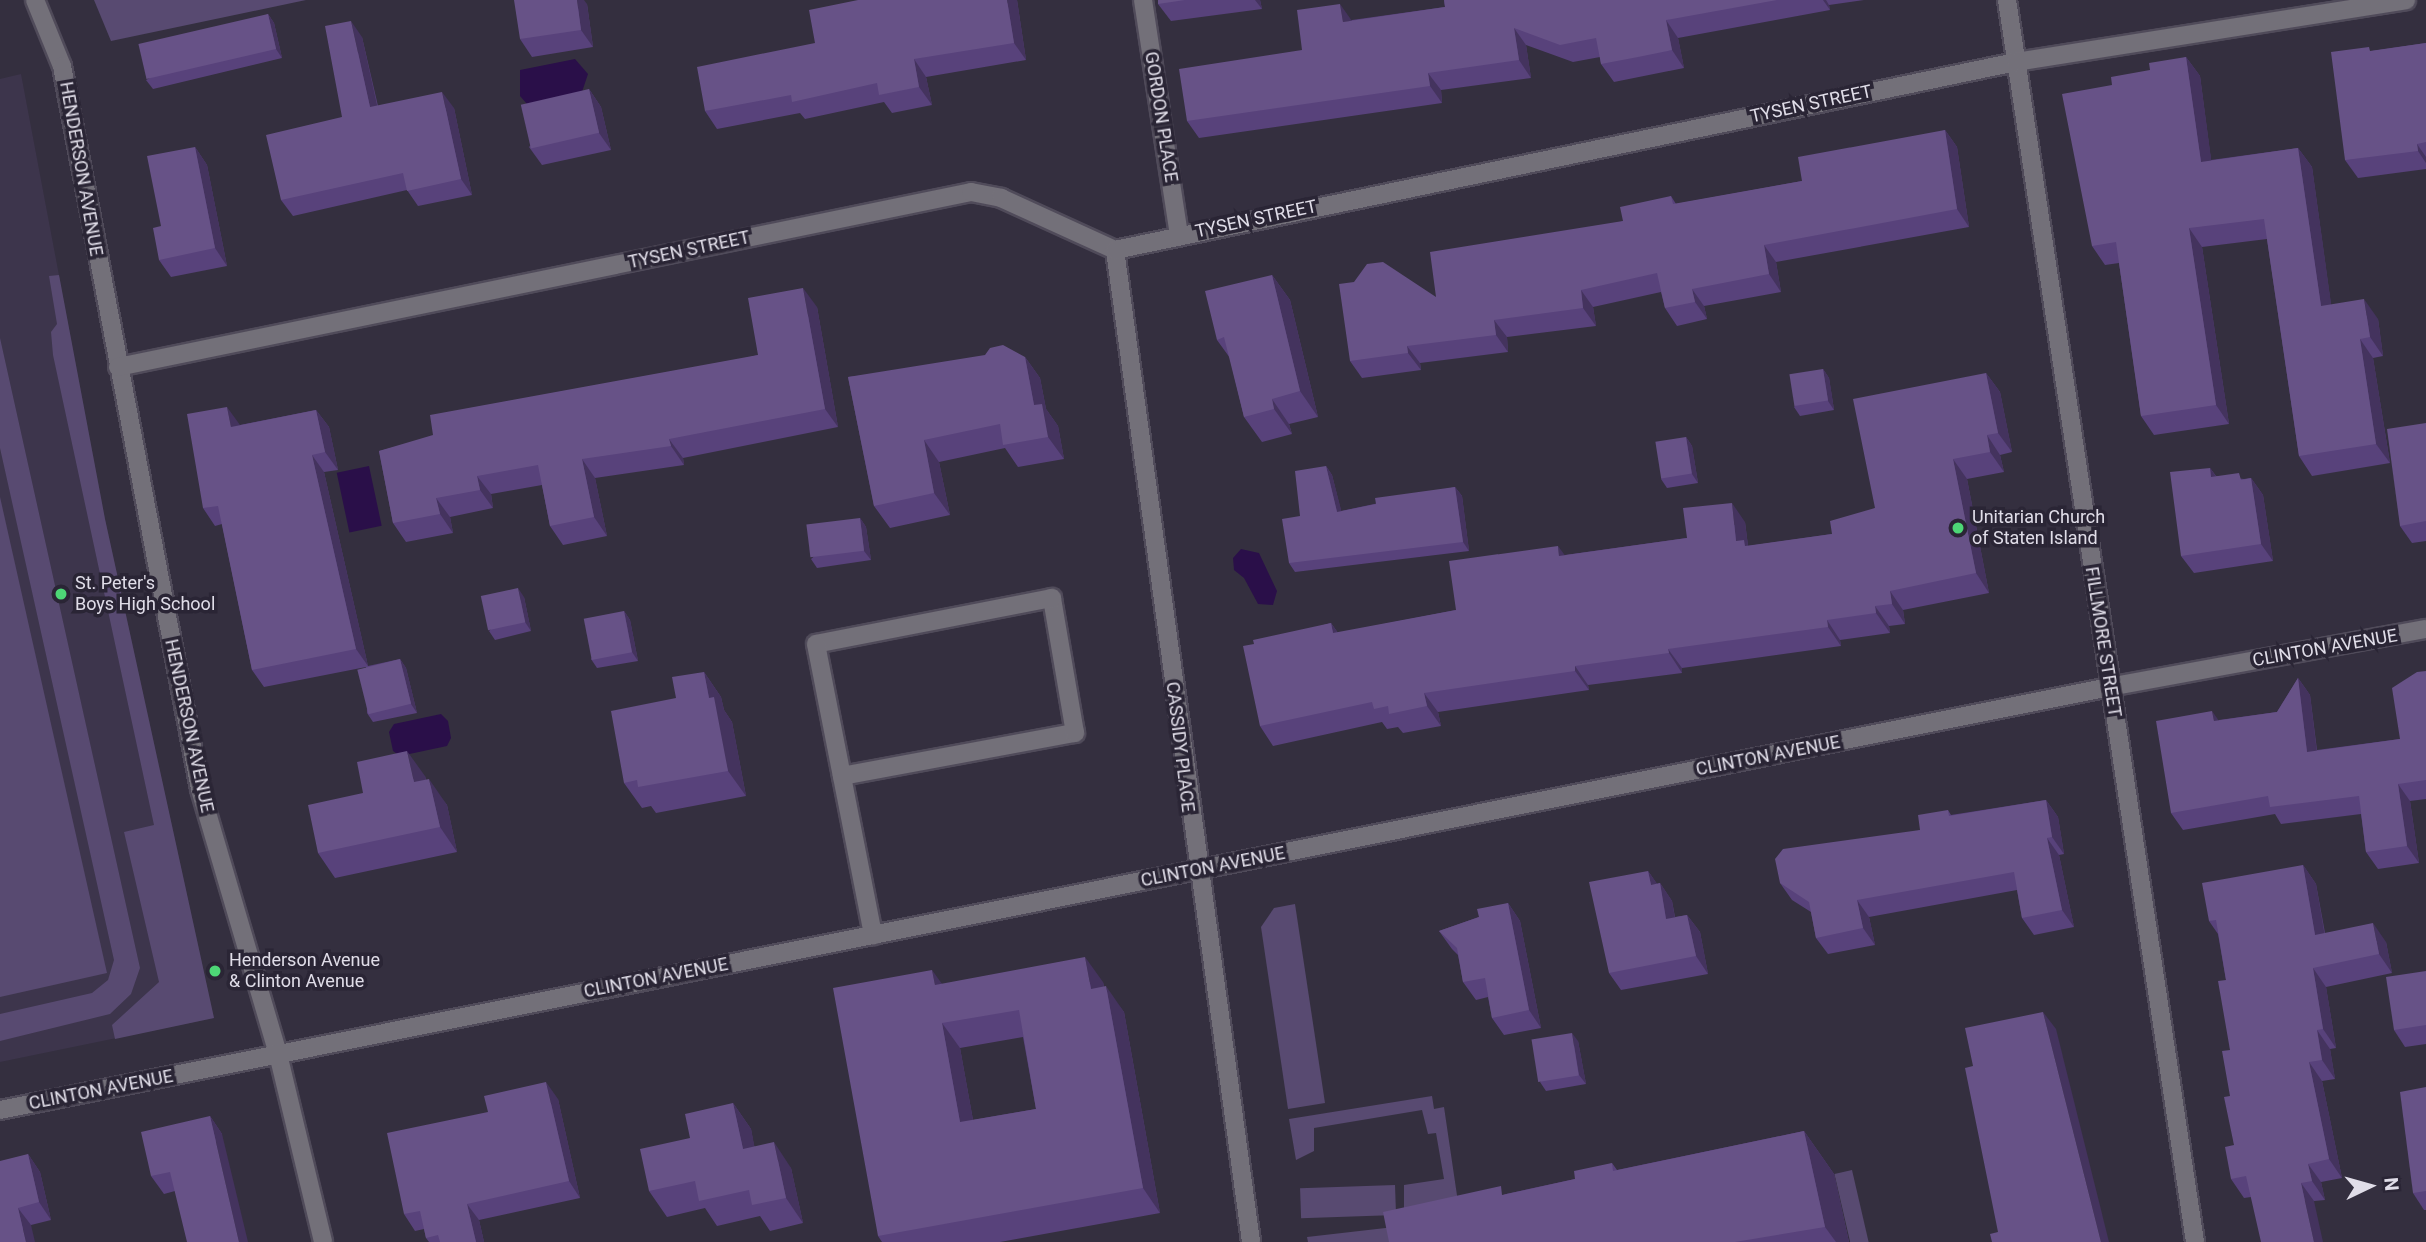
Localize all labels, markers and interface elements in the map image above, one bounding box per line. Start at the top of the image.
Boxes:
street label: GORDON PLACE [1140,50,1182,184]
street label: HENDERSON AVENUE [55,80,107,258]
street label: TYSEN STREET [1748,81,1874,127]
street label: TYSEN STREET [1193,196,1319,242]
street label: TYSEN STREET [626,227,752,273]
place label: Unitarian Church of Staten Island [1972,507,2105,550]
marker: Unitarian Church of Staten Island [1950,520,1966,536]
street label: FILLMORE STREET [2080,565,2126,719]
place label: St. Peter's Boys High School [75,573,215,616]
marker: St. Peter's Boys High School [53,586,69,602]
street label: CLINTON AVENUE [2251,625,2399,671]
street label: HENDERSON AVENUE [160,637,218,815]
street label: CASSIDY PLACE [1161,681,1199,813]
street label: CLINTON AVENUE [1694,731,1842,781]
street label: CLINTON AVENUE [1139,842,1287,892]
place label: Henderson Avenue & Clinton Avenue [229,950,380,992]
street label: CLINTON AVENUE [582,953,730,1003]
marker: Henderson Avenue & Clinton Avenue [207,963,223,979]
street label: CLINTON AVENUE [27,1065,175,1115]
north arrow [2335,1151,2405,1221]
text: N [2379,1176,2403,1192]

